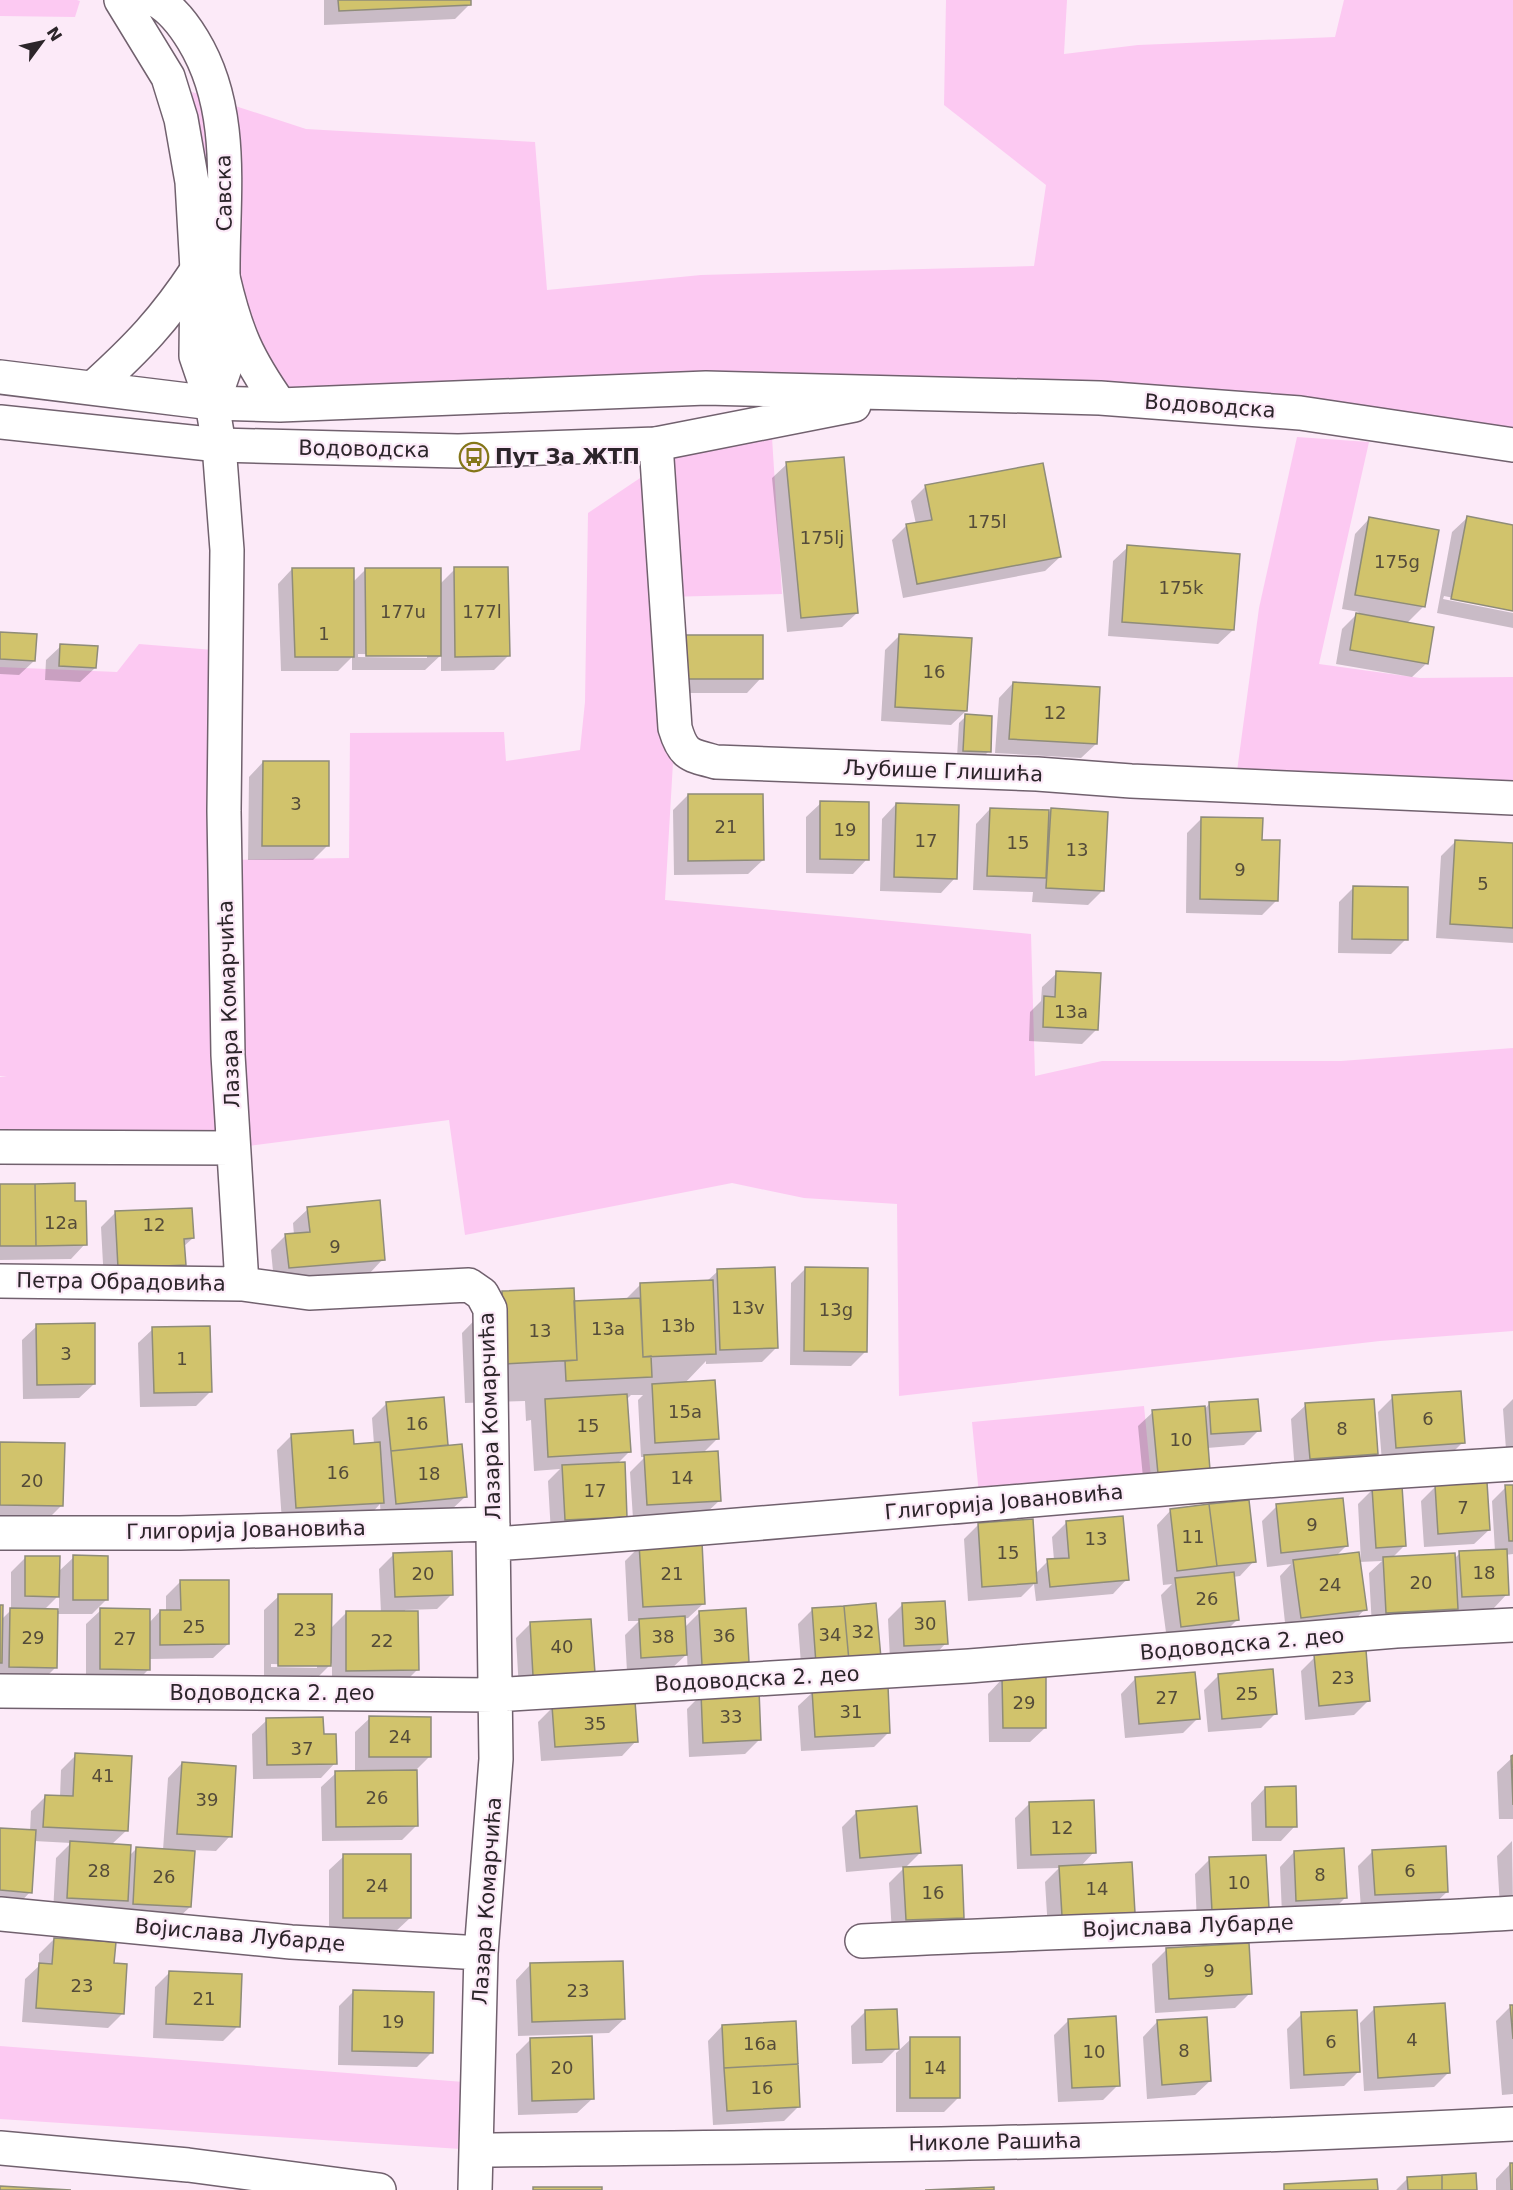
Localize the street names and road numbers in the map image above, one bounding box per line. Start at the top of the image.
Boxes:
street label: Савска [211,154,237,232]
street label: Водоводска [1144,389,1276,423]
street label: Водоводска [298,436,430,462]
street label: Љубише Глишића [843,756,1043,786]
street label: Лазара Комарчића [213,900,245,1108]
street label: Петра Обрадовића [16,1268,226,1296]
street label: Лазара Комарчића [474,1312,506,1520]
street label: Глигорија Јовановића [884,1480,1124,1524]
street label: Глигорија Јовановића [126,1516,366,1544]
street label: Водоводска 2. део [1139,1623,1345,1665]
street label: Водоводска 2. део [654,1662,860,1696]
street label: Водоводска 2. део [169,1681,375,1705]
street label: Лазара Комарчића [468,1796,506,2006]
street label: Војислава Лубарде [1082,1910,1294,1942]
street label: Војислава Лубарде [134,1914,346,1956]
street label: Николе Рашића [908,2128,1082,2156]

